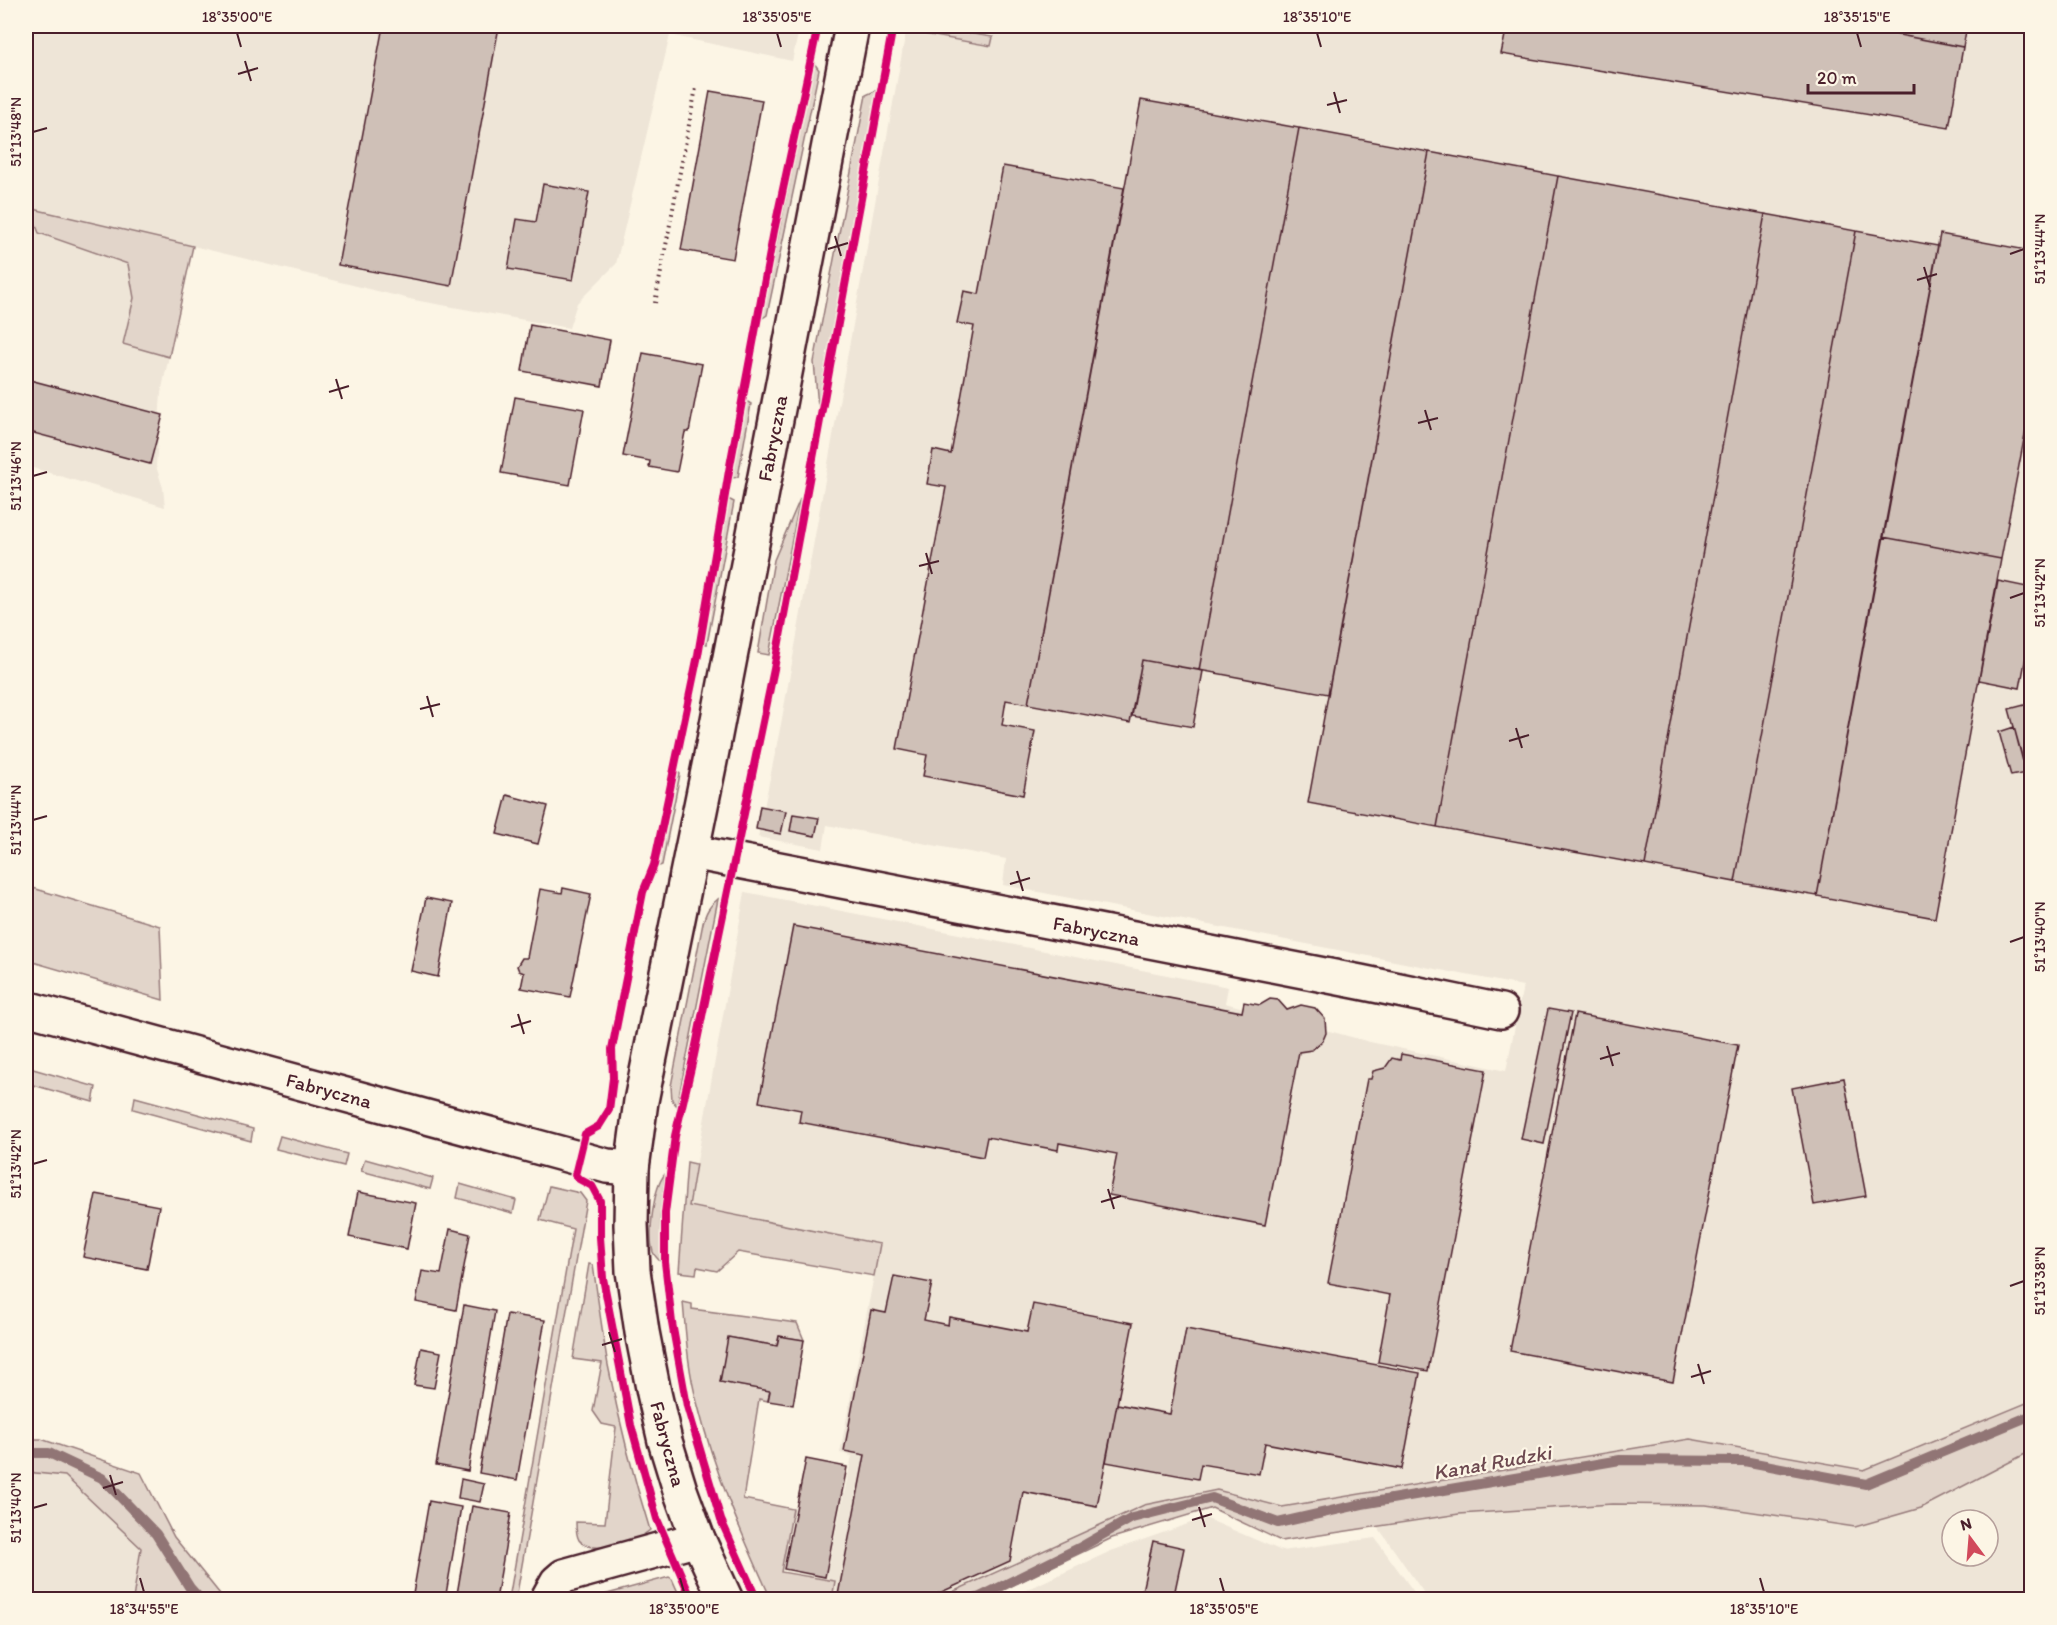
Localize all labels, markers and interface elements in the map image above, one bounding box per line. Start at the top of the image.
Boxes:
text: 18°35'00"E [202,8,272,26]
text: 18°35'05"E [742,8,812,26]
text: 18°35'10"E [1283,8,1351,26]
text: 18°35'15"E [1823,8,1891,26]
scale bar [1808,57,1914,95]
text: 20 m [1817,67,1857,89]
text: 51°13'48"N [7,97,25,167]
text: 51°13'44"N [2031,214,2049,284]
street label: Fabryczna [752,392,793,484]
text: 51°13'46"N [7,441,25,511]
text: 51°13'42"N [2031,558,2049,628]
text: 51°13'44"N [7,785,25,855]
text: 51°13'40"N [2031,901,2049,973]
street label: Fabryczna [1051,911,1142,951]
street label: Fabryczna [284,1067,375,1114]
text: 51°13'42"N [7,1129,25,1199]
text: 51°13'38"N [2031,1246,2049,1316]
street label: Fabryczna [645,1399,691,1490]
water label: Kanał Rudzki [1431,1439,1555,1485]
text: 51°13'40"N [7,1472,25,1544]
north arrow [1940,1508,2000,1568]
text: N [1958,1513,1974,1535]
text: 18°34'55"E [109,1600,179,1618]
text: 18°35'00"E [649,1600,719,1618]
text: 18°35'05"E [1189,1600,1259,1618]
text: 18°35'10"E [1730,1600,1798,1618]

